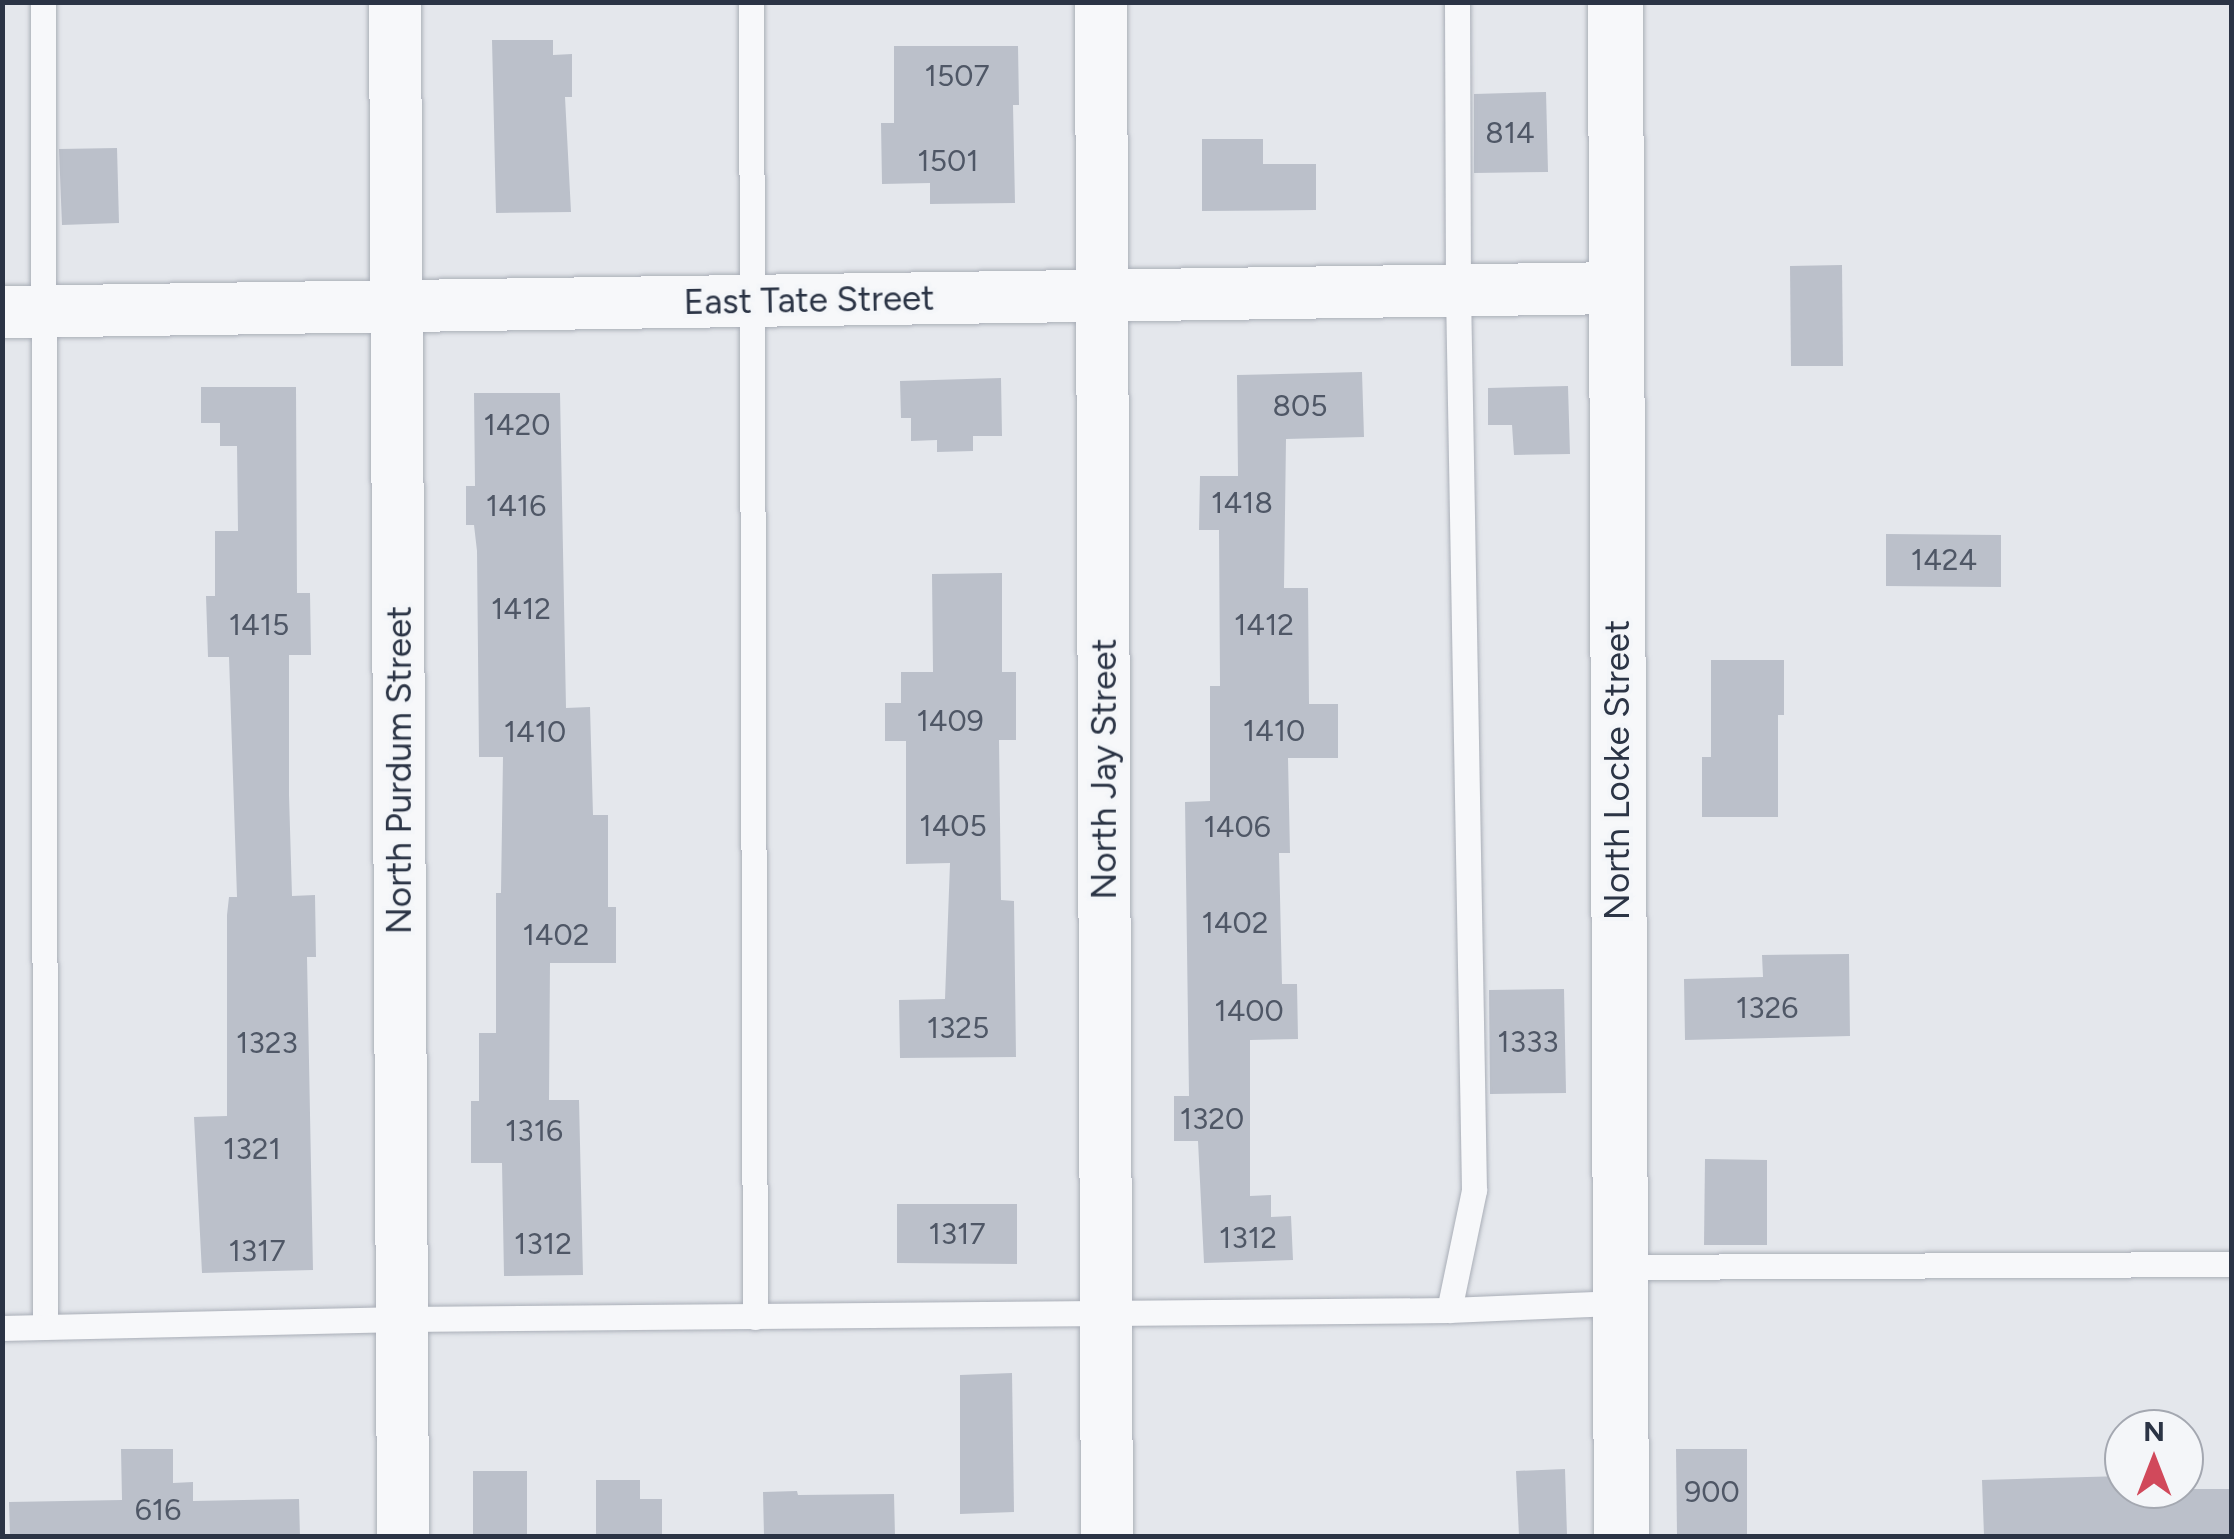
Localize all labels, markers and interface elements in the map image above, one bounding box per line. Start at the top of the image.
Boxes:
house number: 1507 [925,58,989,94]
house number: 814 [1485,115,1535,151]
house number: 1501 [917,143,979,179]
street label: East Tate Street [683,277,935,323]
house number: 805 [1273,388,1327,424]
house number: 1420 [483,407,551,443]
house number: 1418 [1211,485,1273,521]
house number: 1416 [486,488,546,524]
house number: 1424 [1911,542,1977,578]
house number: 1412 [491,591,551,627]
street label: North Purdum Street [378,606,420,934]
house number: 1415 [229,607,289,643]
house number: 1412 [1234,607,1294,643]
street label: North Locke Street [1596,620,1638,920]
street label: North Jay Street [1083,638,1125,900]
house number: 1409 [916,703,984,739]
house number: 1410 [1243,713,1305,749]
house number: 1410 [504,714,566,750]
house number: 1405 [919,808,987,844]
house number: 1406 [1203,809,1271,845]
house number: 1402 [1201,905,1269,941]
house number: 1402 [522,917,590,953]
house number: 1326 [1736,990,1798,1026]
house number: 1400 [1214,993,1284,1029]
house number: 1325 [927,1010,989,1046]
house number: 1333 [1497,1024,1559,1060]
house number: 1323 [236,1025,298,1061]
house number: 1320 [1180,1101,1244,1137]
house number: 1316 [505,1113,563,1149]
house number: 1321 [223,1131,281,1167]
house number: 1317 [928,1216,986,1252]
house number: 1312 [1219,1220,1277,1256]
house number: 1312 [514,1226,572,1262]
house number: 1317 [228,1233,286,1269]
north arrow [2104,1409,2204,1509]
text: N [2143,1414,2165,1448]
house number: 900 [1684,1474,1740,1510]
house number: 616 [135,1492,181,1528]

